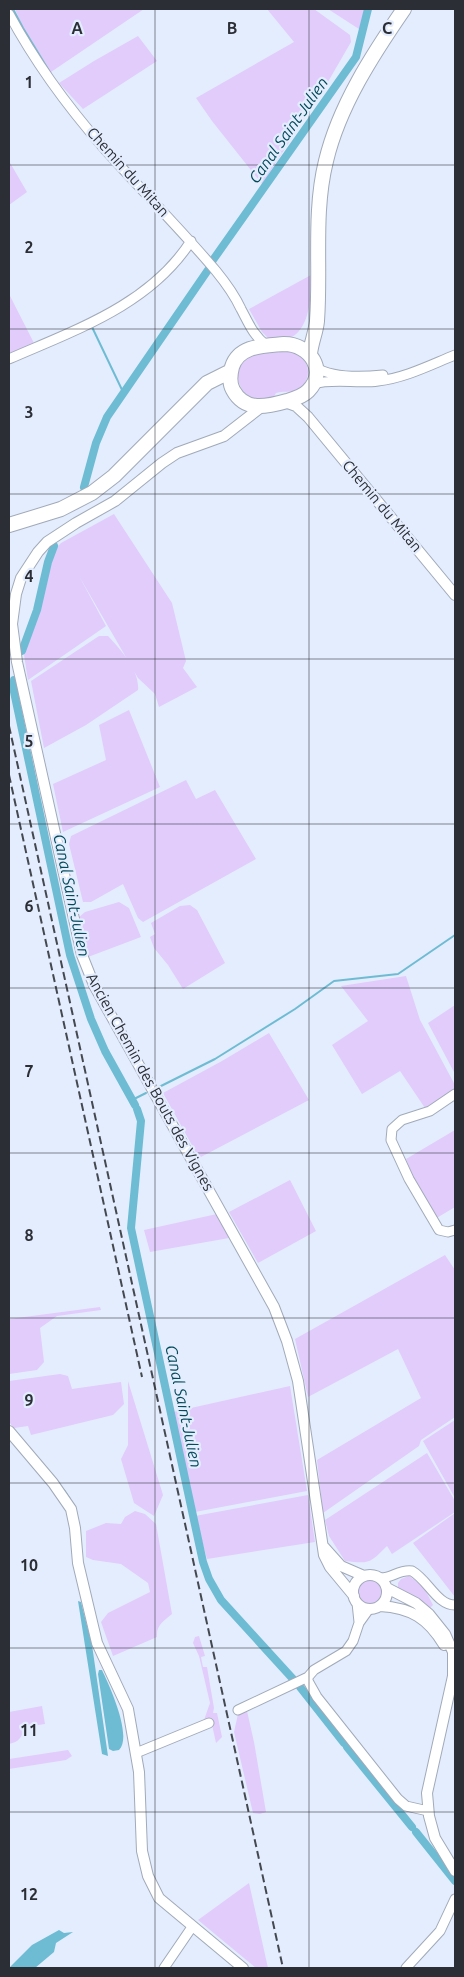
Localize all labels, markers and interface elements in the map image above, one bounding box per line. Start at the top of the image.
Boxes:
text: A [71,19,83,37]
text: B [227,19,237,37]
text: C [382,19,392,37]
text: 1 [24,73,34,91]
water label: Canal Saint-Julien [245,74,331,186]
street label: Chemin du Mitan [84,124,173,220]
text: 2 [24,238,34,256]
text: 3 [24,403,34,421]
street label: Chemin du Mitan [339,456,426,555]
text: 4 [24,567,34,585]
text: 5 [24,732,34,750]
water label: Canal Saint-Julien [50,832,94,958]
text: 6 [24,897,34,915]
street label: Ancien Chemin des Bouts des Vignes [83,970,218,1194]
text: 7 [24,1062,34,1080]
text: 8 [24,1226,34,1244]
water label: Canal Saint-Julien [162,1343,206,1469]
text: 9 [24,1391,34,1409]
text: 10 [20,1556,38,1574]
text: 11 [20,1721,38,1739]
text: 12 [20,1885,38,1903]

